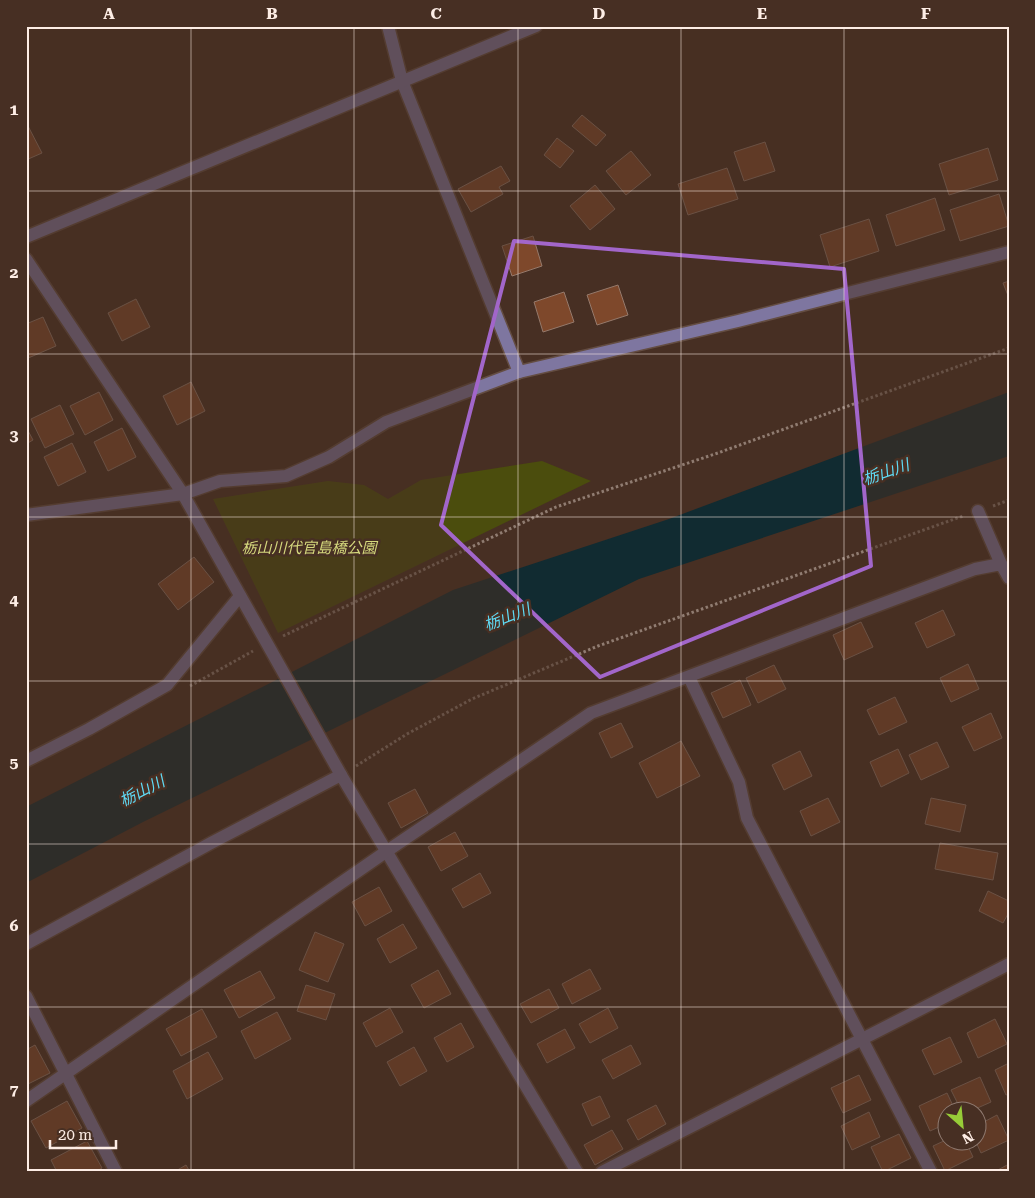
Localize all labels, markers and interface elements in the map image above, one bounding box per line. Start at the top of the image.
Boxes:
text: A [103,4,115,23]
text: B [266,4,278,23]
text: C [430,4,442,23]
text: D [593,4,606,23]
text: E [757,4,767,23]
text: F [921,4,931,23]
text: 1 [10,100,19,119]
text: 2 [10,263,19,282]
text: 3 [10,426,19,445]
water label: 栃山川 [860,455,914,489]
park label: 栃山川代官島橋公園 [241,539,378,557]
text: 4 [10,590,19,609]
water label: 栃山川 [481,599,535,634]
text: 5 [10,753,19,772]
water label: 栃山川 [116,771,169,810]
text: 6 [10,916,19,935]
text: 7 [10,1080,19,1099]
north arrow [938,1100,988,1150]
scale bar [50,1118,116,1150]
text: 20 m [58,1126,93,1144]
text: N [959,1128,976,1147]

